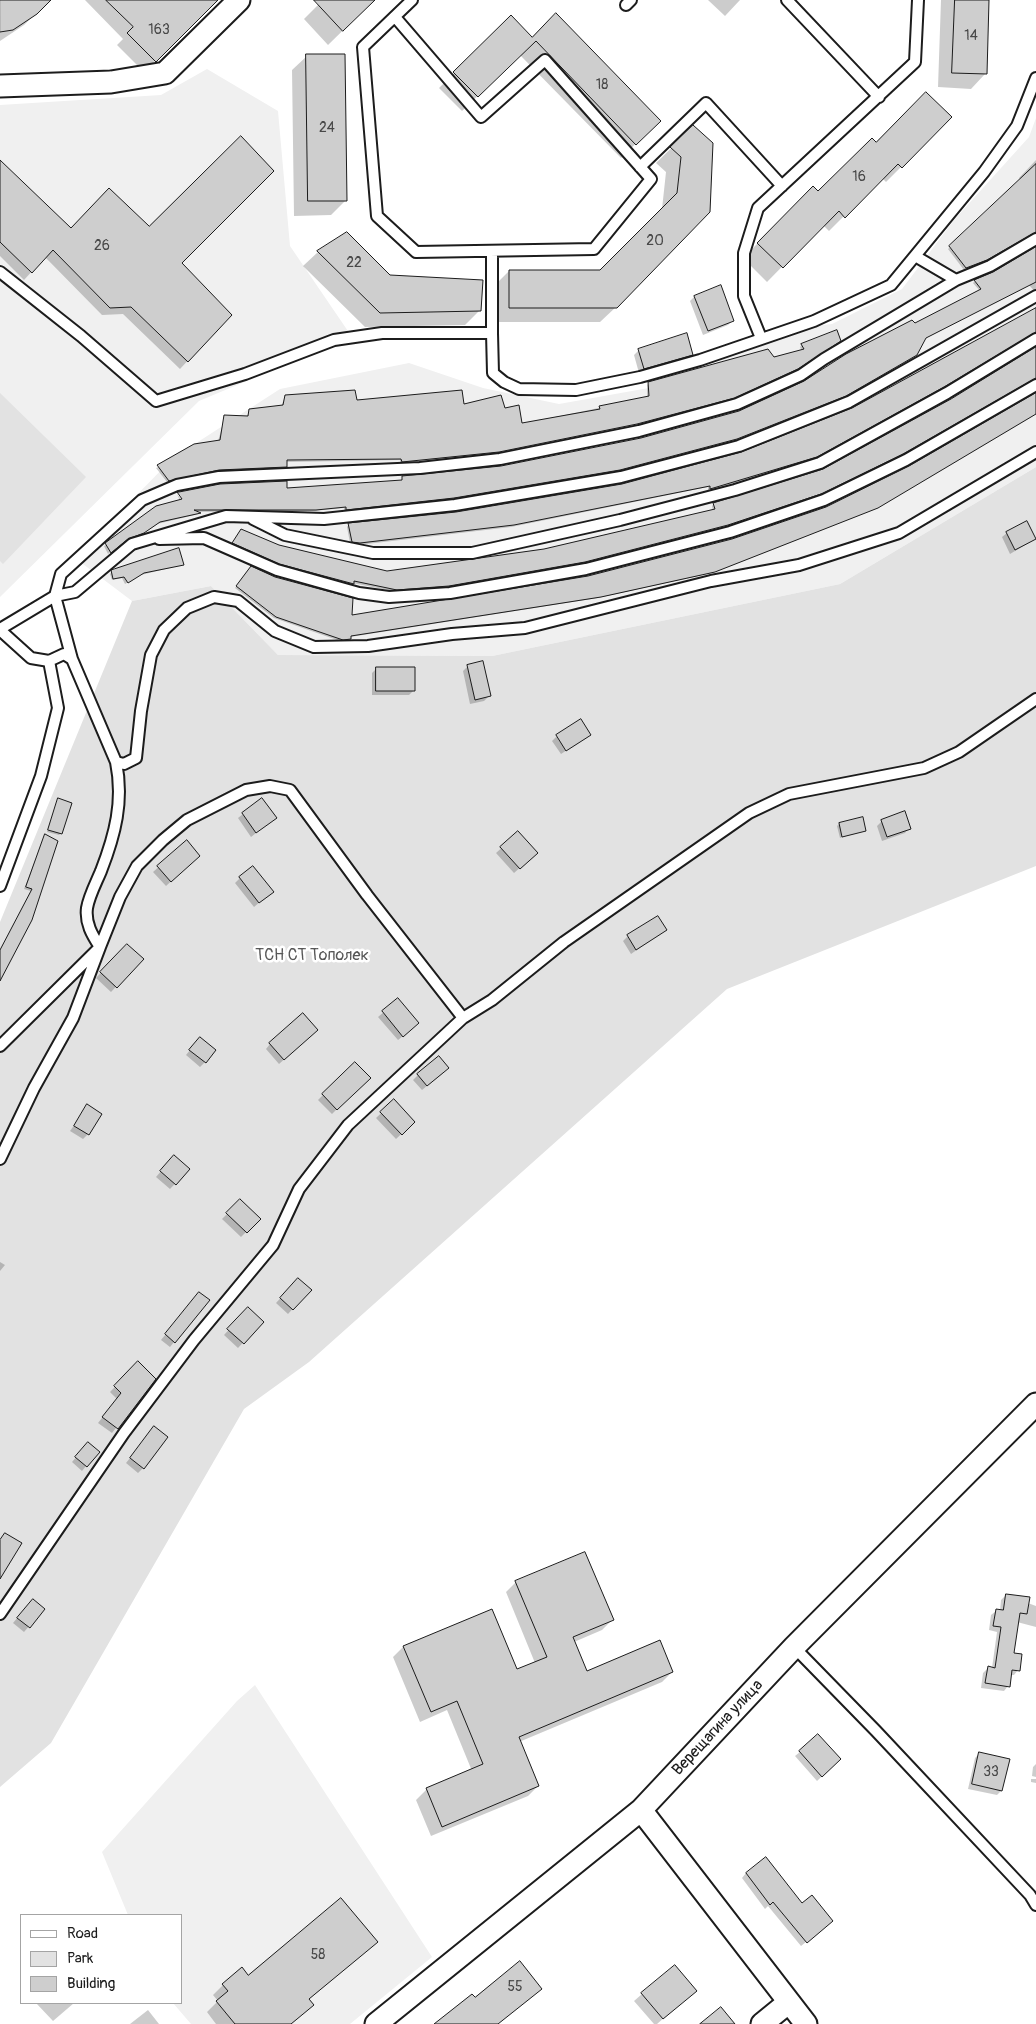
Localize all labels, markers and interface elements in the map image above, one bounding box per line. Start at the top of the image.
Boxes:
house number: 163 [148,22,170,38]
house number: 14 [964,28,978,44]
house number: 18 [596,77,608,93]
house number: 24 [319,120,335,136]
house number: 16 [852,169,866,185]
house number: 20 [646,233,664,249]
house number: 26 [94,238,110,254]
house number: 22 [346,255,362,271]
park label: ТСН СТ Тополек [255,946,369,966]
street label: Верещагина улица [669,1676,767,1780]
house number: 33 [983,1764,999,1780]
legend [20,1914,182,2004]
text: Road [67,1924,98,1943]
house number: 58 [311,1947,325,1963]
text: Park [67,1949,93,1968]
text: Building [67,1974,115,1993]
house number: 55 [507,1979,523,1995]

